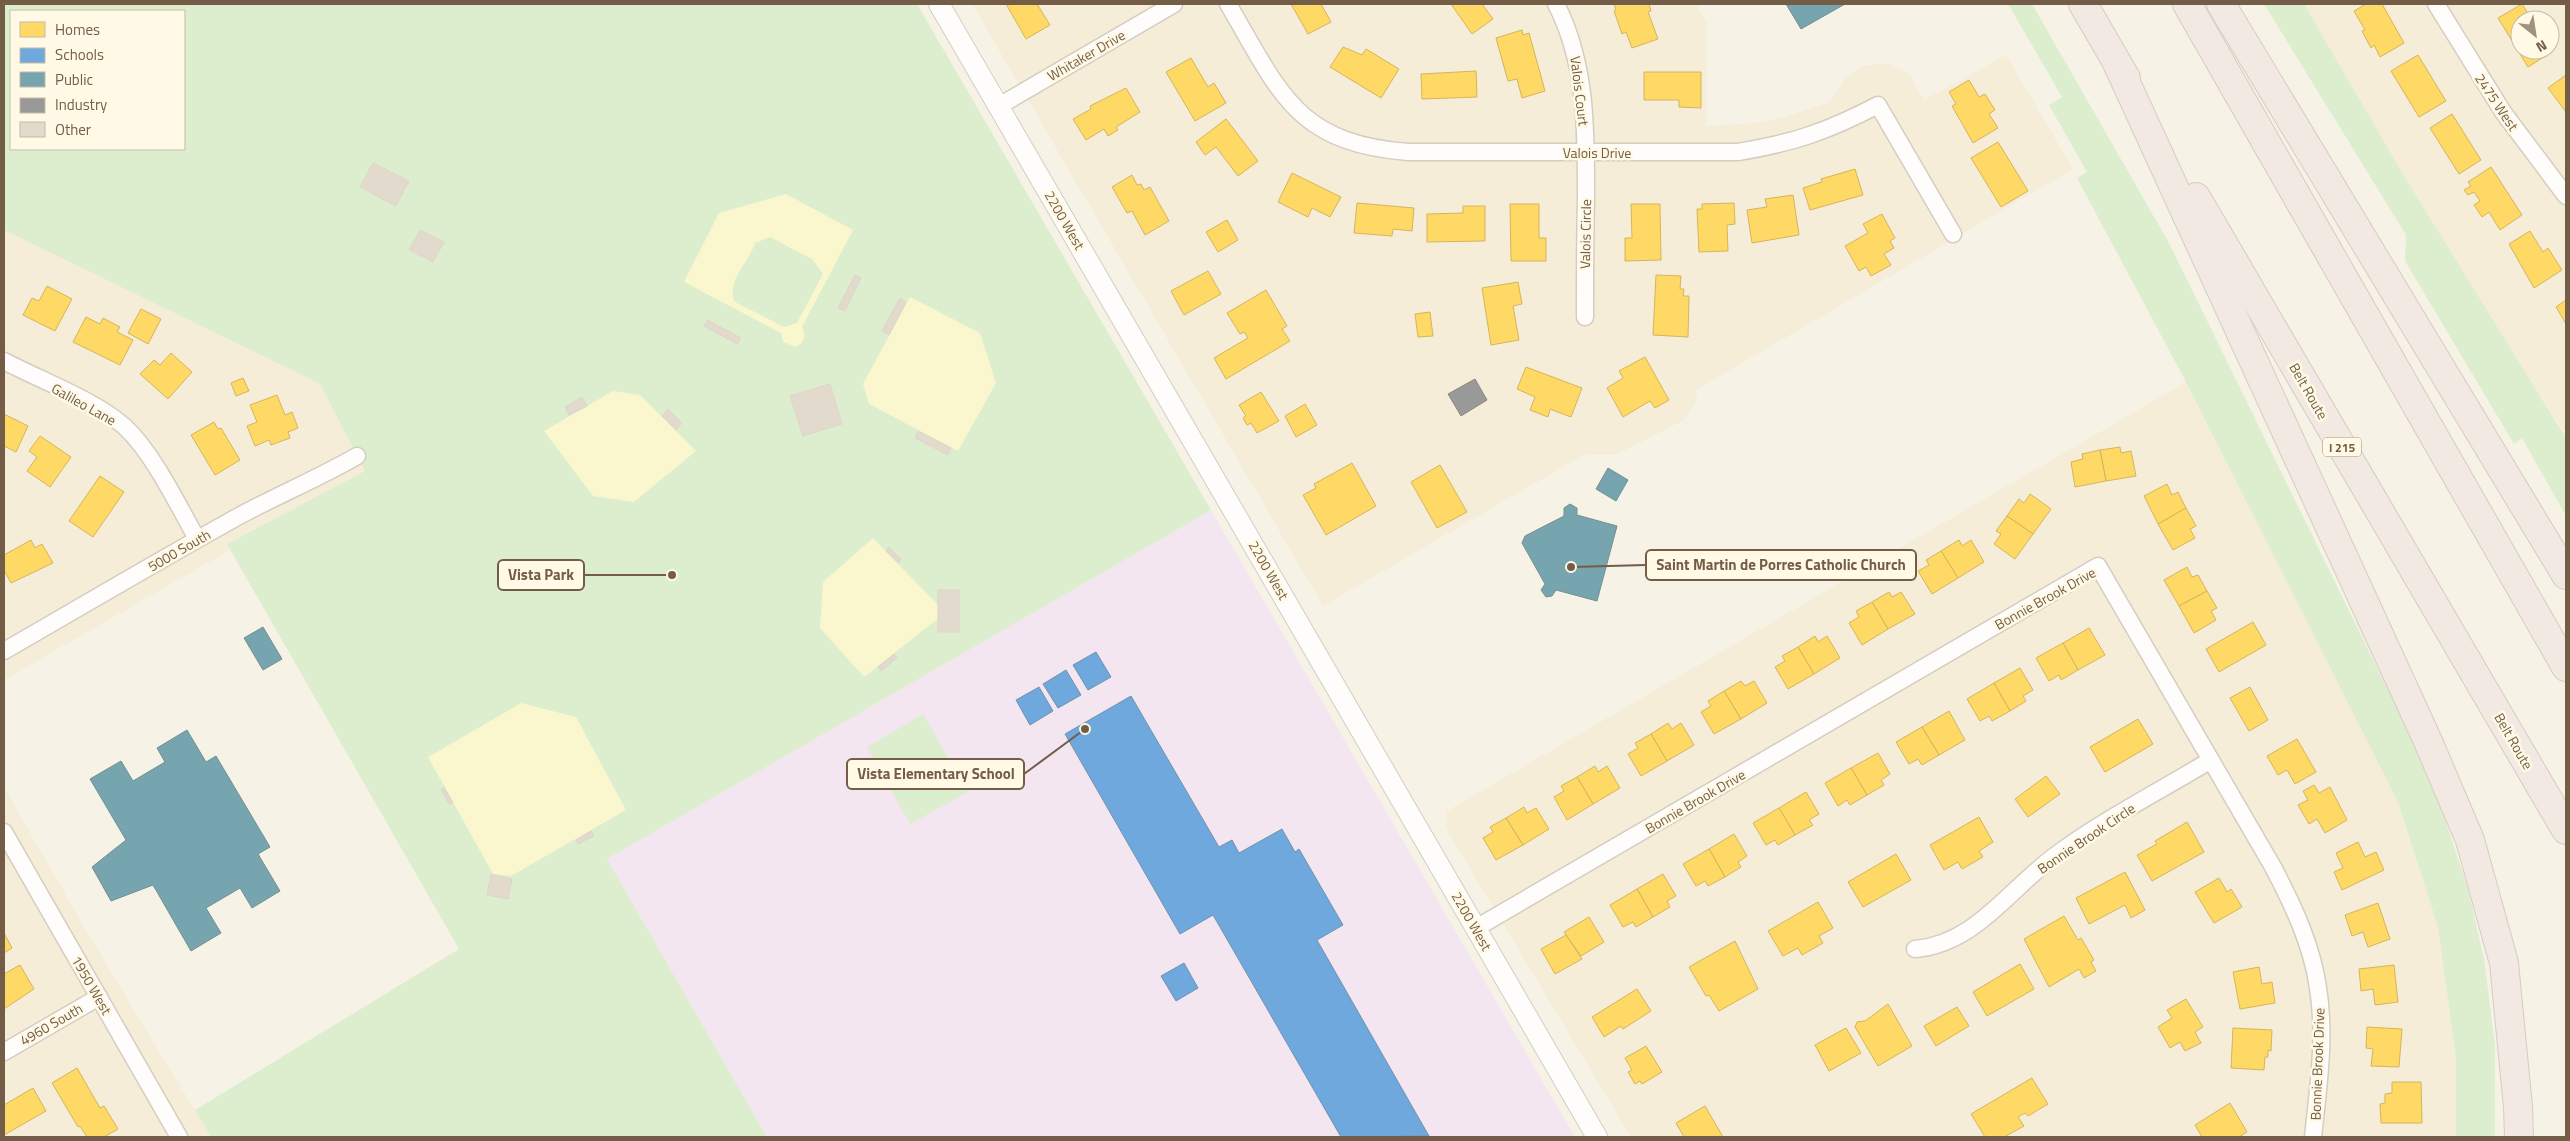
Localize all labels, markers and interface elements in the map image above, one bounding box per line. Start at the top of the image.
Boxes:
legend [10,10,185,150]
north arrow [2510,10,2560,60]
text: Homes [55,18,100,41]
street label: Whitaker Drive [1043,24,1129,86]
text: N [2532,35,2551,58]
text: Schools [55,43,104,66]
street label: Valois Court [1565,55,1595,127]
text: Public [55,68,93,91]
street label: 2475 West [2470,69,2524,135]
text: Industry [55,93,107,116]
text: Other [55,118,91,141]
street label: Valois Drive [1563,142,1631,163]
street label: 2200 West [1040,187,1090,253]
street label: Valois Circle [1574,199,1596,269]
street label: Belt Route [2284,359,2334,423]
street label: Galileo Lane [48,378,120,430]
road number: I 215 [2323,438,2361,457]
street label: 5000 South [144,524,214,576]
street label: 2200 West [1244,537,1294,603]
callout: Saint Martin de Porres Catholic Church [1646,550,1916,580]
text: Saint Martin de Porres Catholic Church [1656,553,1906,576]
callout: Vista Park [498,560,584,590]
street label: Bonnie Brook Drive [1991,561,2099,635]
text: Vista Park [508,563,574,586]
street label: Belt Route [2489,709,2539,773]
callout: Vista Elementary School [847,759,1024,789]
text: Vista Elementary School [857,762,1015,785]
street label: Bonnie Brook Drive [1641,764,1749,838]
street label: Bonnie Brook Circle [2033,797,2139,879]
street label: 2200 West [1447,888,1497,954]
street label: 1950 West [67,952,117,1018]
street label: 4960 South [16,998,86,1050]
street label: Bonnie Brook Drive [2305,1007,2329,1121]

